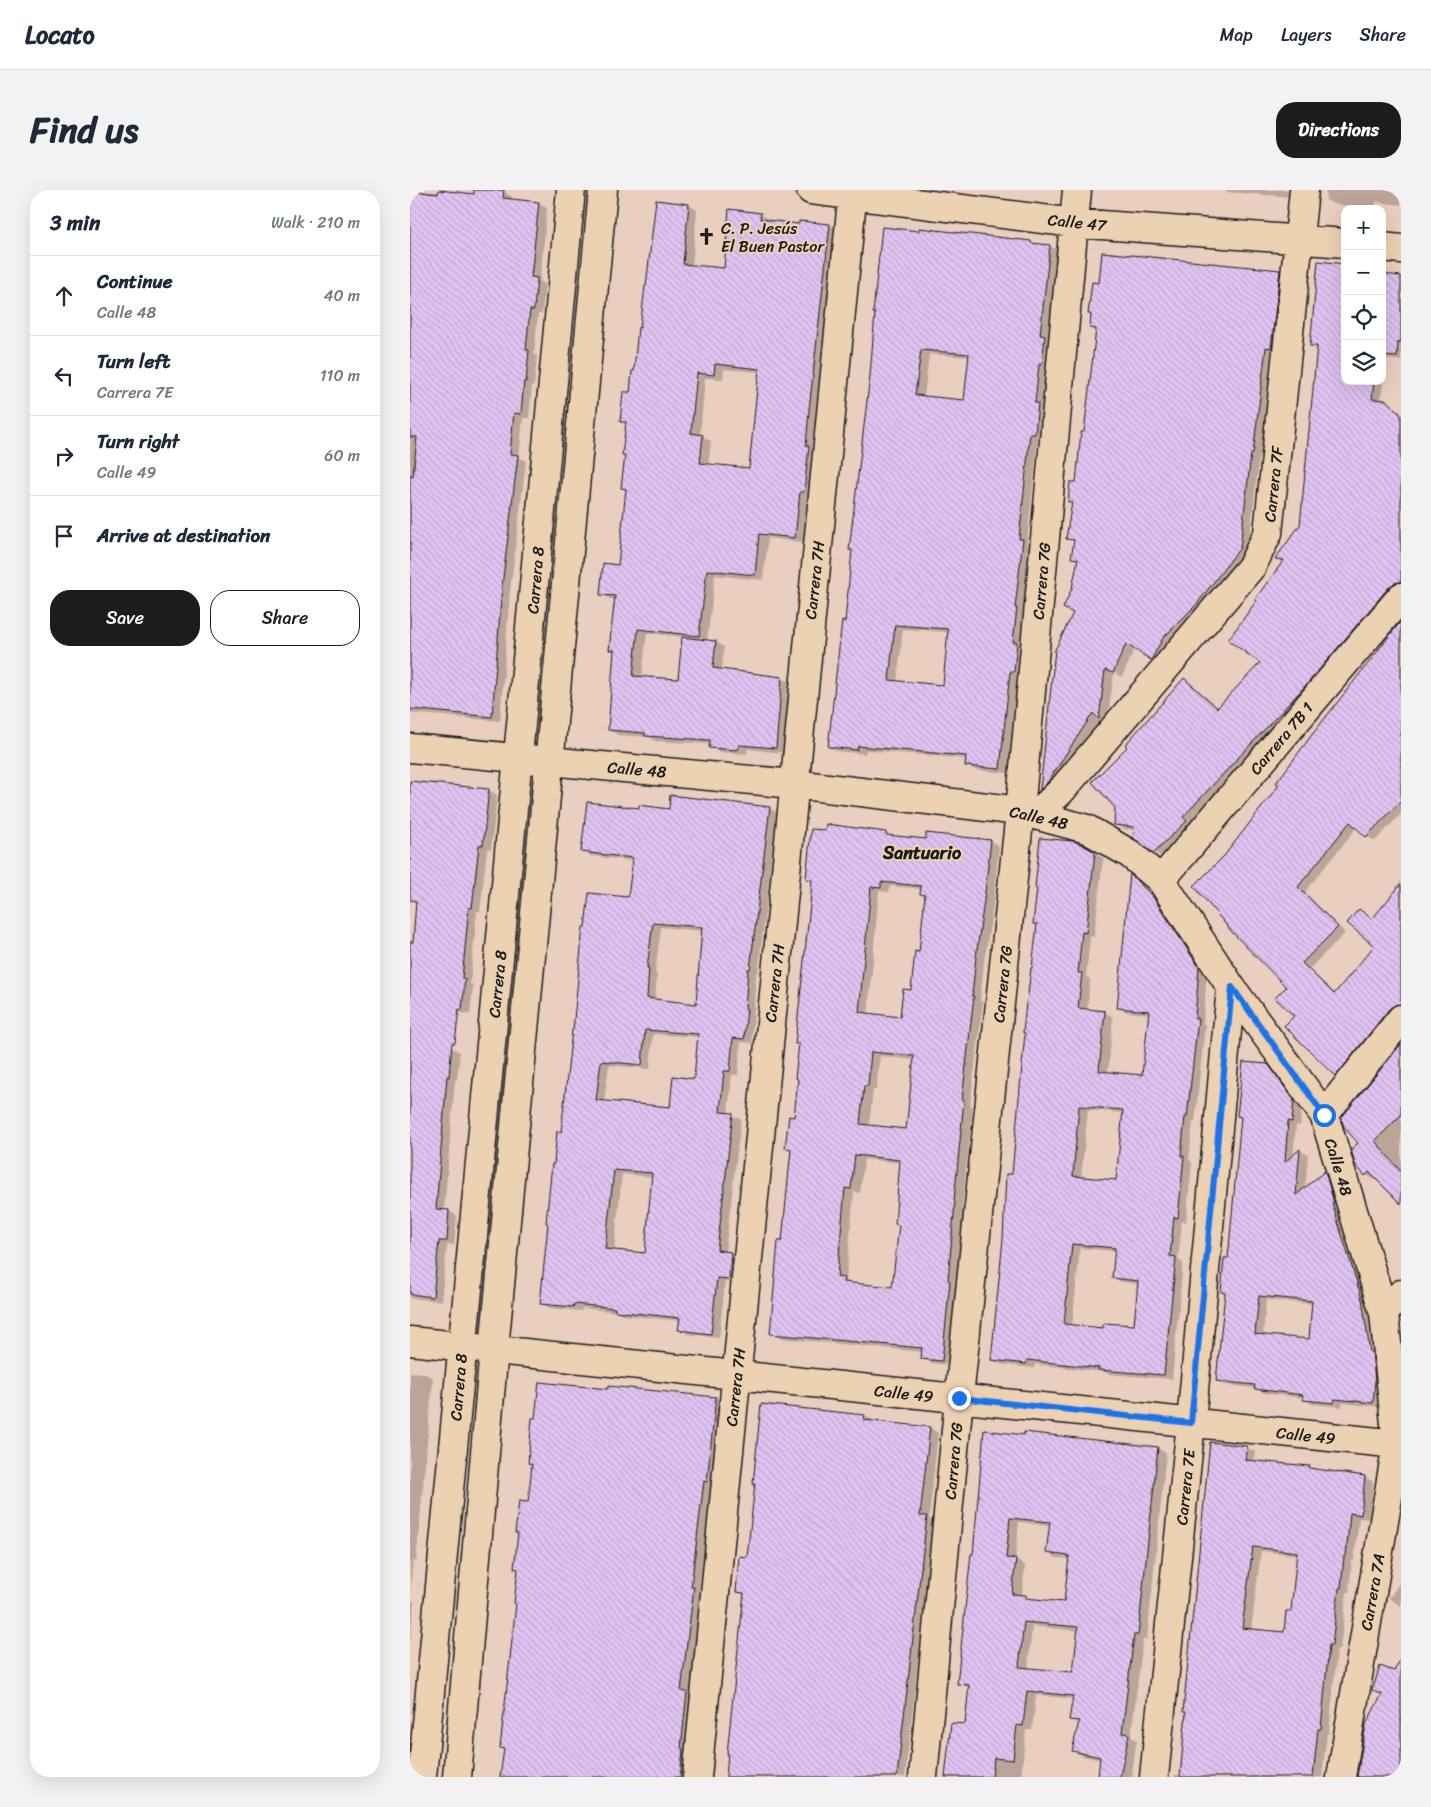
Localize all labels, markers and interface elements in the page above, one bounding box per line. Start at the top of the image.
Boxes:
text: Locato [25,14,95,56]
text: Map [1220,19,1253,51]
text: Layers [1281,19,1332,51]
text: Share [1360,19,1406,51]
text: Find us [30,99,138,161]
button: Directions [1276,102,1401,158]
text: 3 min [50,204,100,242]
street label: Calle 47 [1046,205,1108,240]
map controls [1341,205,1386,385]
button: + [1341,205,1386,250]
text: Walk · 210 m [271,208,360,237]
place label: C. P. Jesús El Buen Pastor [721,214,825,261]
church icon: C. P. Jesús El Buen Pastor [697,227,717,247]
button: − [1341,250,1386,295]
text: Continue [97,265,173,298]
text: 40 m [323,281,360,310]
icon: ahead [50,282,78,310]
button: locate [1341,295,1386,340]
text: Calle 48 [97,298,156,327]
button: layers [1341,340,1386,385]
text: Turn left [97,345,170,378]
text: 110 m [320,361,360,390]
icon: left [50,362,78,390]
text: Carrera 7E [97,378,173,407]
text: Turn right [97,425,179,458]
text: 60 m [324,441,360,470]
icon: right [50,442,78,470]
street label: Carrera 7F [1255,443,1292,523]
text: Calle 49 [97,458,156,487]
text: Arrive at destination [97,519,270,552]
icon: arrive [50,522,78,550]
street label: Carrera 7H [796,539,833,621]
street label: Carrera 7G [1024,541,1059,621]
street label: Carrera 8 [518,545,553,615]
button: Save [50,590,200,646]
button: Share [210,590,360,646]
street label: Carrera 7B 1 [1242,695,1321,781]
street label: Calle 48 [606,752,668,787]
street label: Calle 48 [1007,797,1071,838]
district label: Santuario [882,837,962,869]
street label: Carrera 7H [756,942,793,1024]
street label: Carrera 7G [984,944,1021,1024]
street label: Carrera 8 [480,948,515,1019]
route start [1313,1104,1336,1127]
street label: Calle 48 [1316,1135,1361,1200]
street label: Carrera 7H [717,1346,754,1428]
street label: Carrera 8 [441,1352,476,1422]
street label: Calle 49 [873,1376,935,1411]
route end [948,1387,971,1410]
street label: Calle 49 [1275,1418,1337,1453]
street label: Carrera 7G [936,1421,971,1501]
street label: Carrera 7E [1167,1447,1204,1526]
street label: Carrera 7A [1351,1551,1394,1633]

